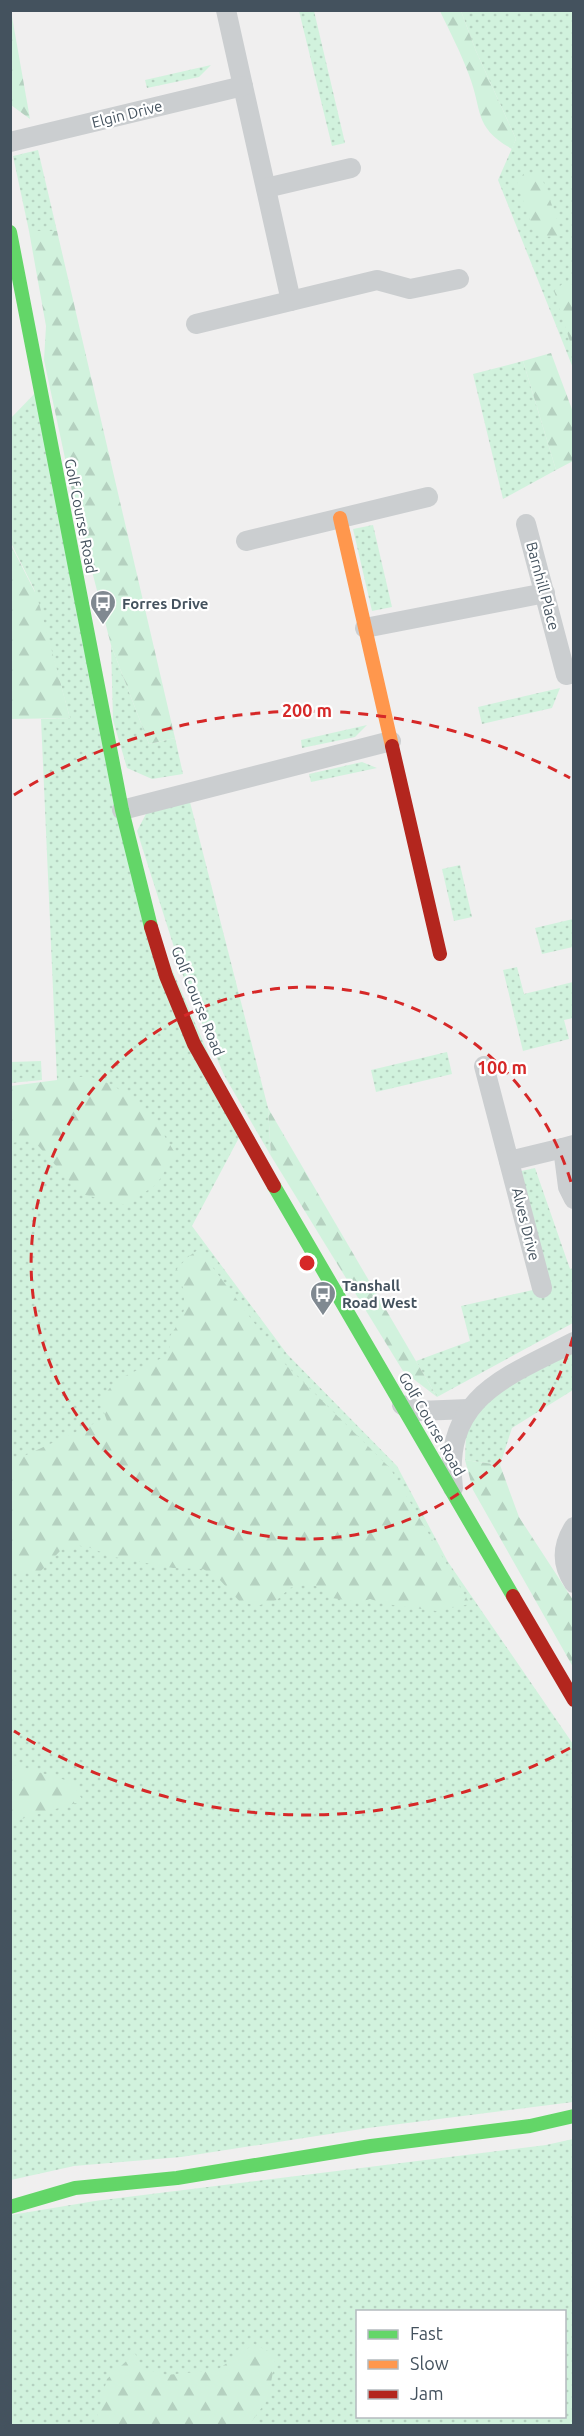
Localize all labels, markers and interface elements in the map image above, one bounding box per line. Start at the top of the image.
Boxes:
street label: Elgin Drive [90,97,164,131]
street label: Golf Course Road [62,457,100,575]
street label: Barnhill Place [523,540,563,632]
bus stop icon: Forres Drive [88,588,118,626]
place label: Forres Drive [122,595,208,612]
text: 200 m [282,700,332,720]
street label: Golf Course Road [168,944,228,1058]
text: 100 m [477,1057,527,1077]
street label: Alves Drive [509,1186,543,1262]
centre of rings [297,1253,317,1273]
place label: Tanshall Road West [342,1277,418,1311]
bus stop icon: Tanshall Road West [308,1279,338,1317]
street label: Golf Course Road [395,1369,469,1479]
legend [356,2310,566,2418]
text: Fast [410,2323,443,2343]
text: Slow [410,2353,449,2373]
text: Jam [410,2383,444,2403]

